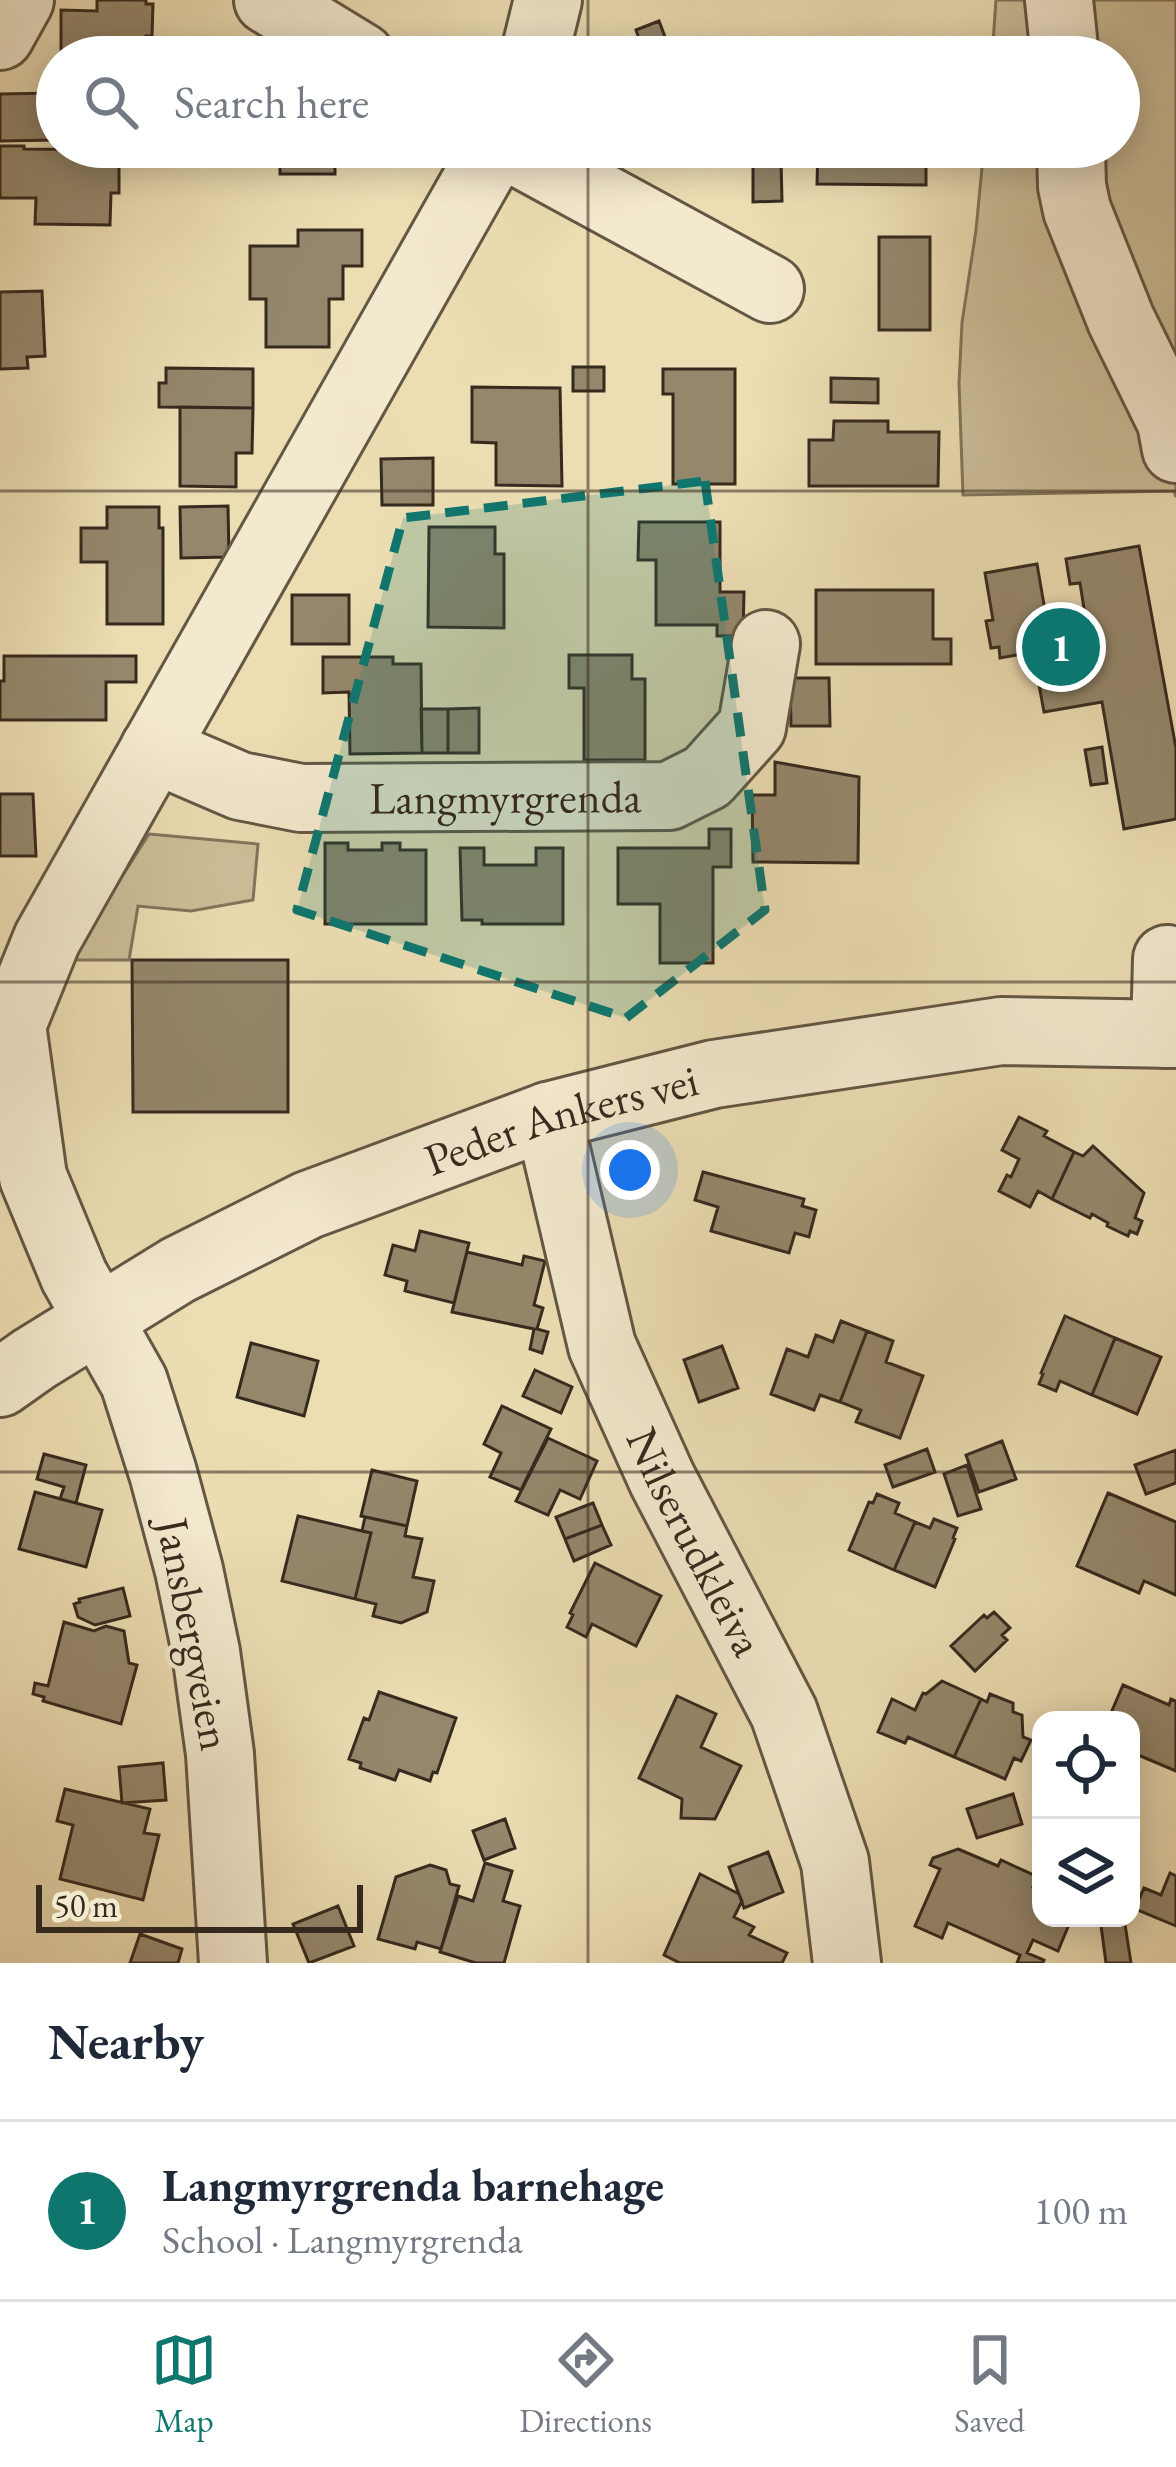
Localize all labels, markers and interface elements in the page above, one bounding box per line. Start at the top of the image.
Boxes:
search box [36,36,1140,168]
icon: search [78,69,144,135]
text: Search here [174,73,369,131]
pin: 1 [1022,602,1100,692]
street label: Langmyrgrenda [369,767,642,827]
street label: Peder Ankers vei [416,1050,704,1188]
your location [600,1140,660,1200]
street label: Nilserudkleiva [614,1418,778,1665]
street label: Jansbergveien [143,1509,246,1755]
map controls [1032,1711,1140,1927]
button: locate [1032,1711,1140,1819]
button: layers [1032,1819,1140,1927]
scale bar [36,1879,363,1932]
text: 50 m [54,1884,118,1927]
text: Nearby [48,2008,204,2074]
text: Langmyrgrenda barnehage [162,2156,664,2214]
text: 1 [77,2185,97,2236]
text: 100 m [1034,2185,1128,2236]
text: School · Langmyrgrenda [162,2214,523,2265]
tab: Map [151,2327,217,2442]
tab: Directions [519,2327,652,2442]
tab: Saved [954,2327,1025,2442]

